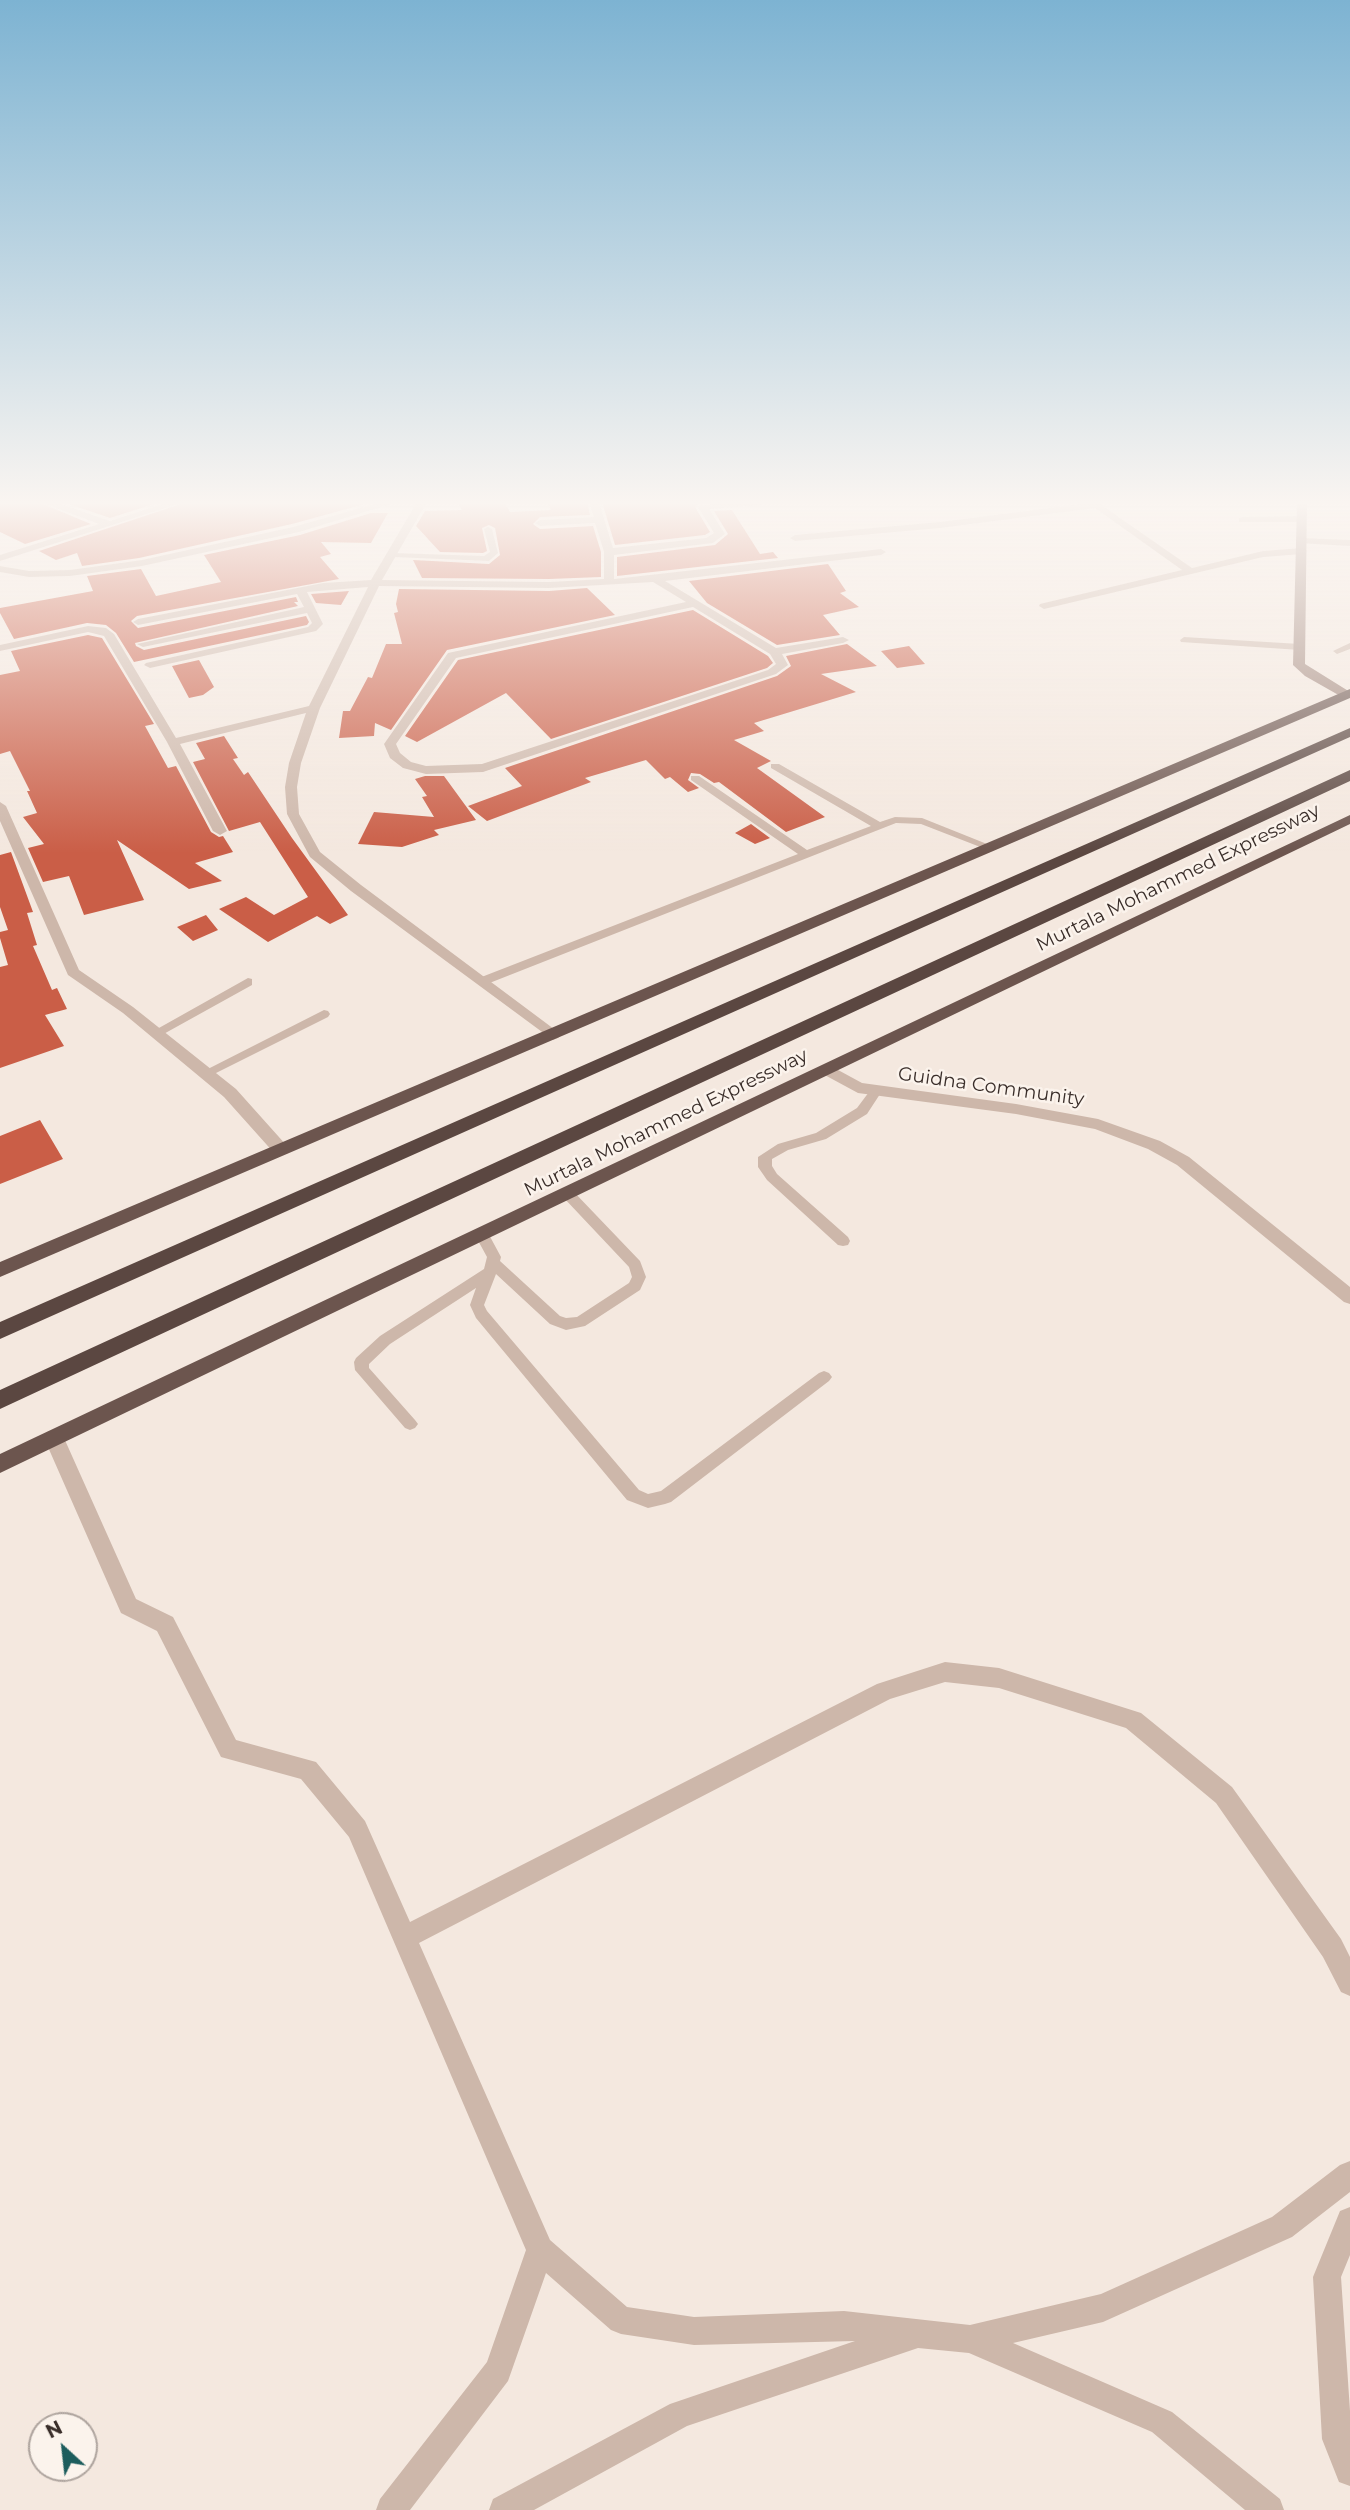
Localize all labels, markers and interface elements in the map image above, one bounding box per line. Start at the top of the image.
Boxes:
street label: Murtala Mohammed Expressway [1033,799,1323,957]
street label: Murtala Mohammed Expressway [521,1044,811,1202]
street label: Guidna Community [897,1063,1085,1111]
north arrow [28,2412,98,2482]
text: N [42,2416,66,2443]

